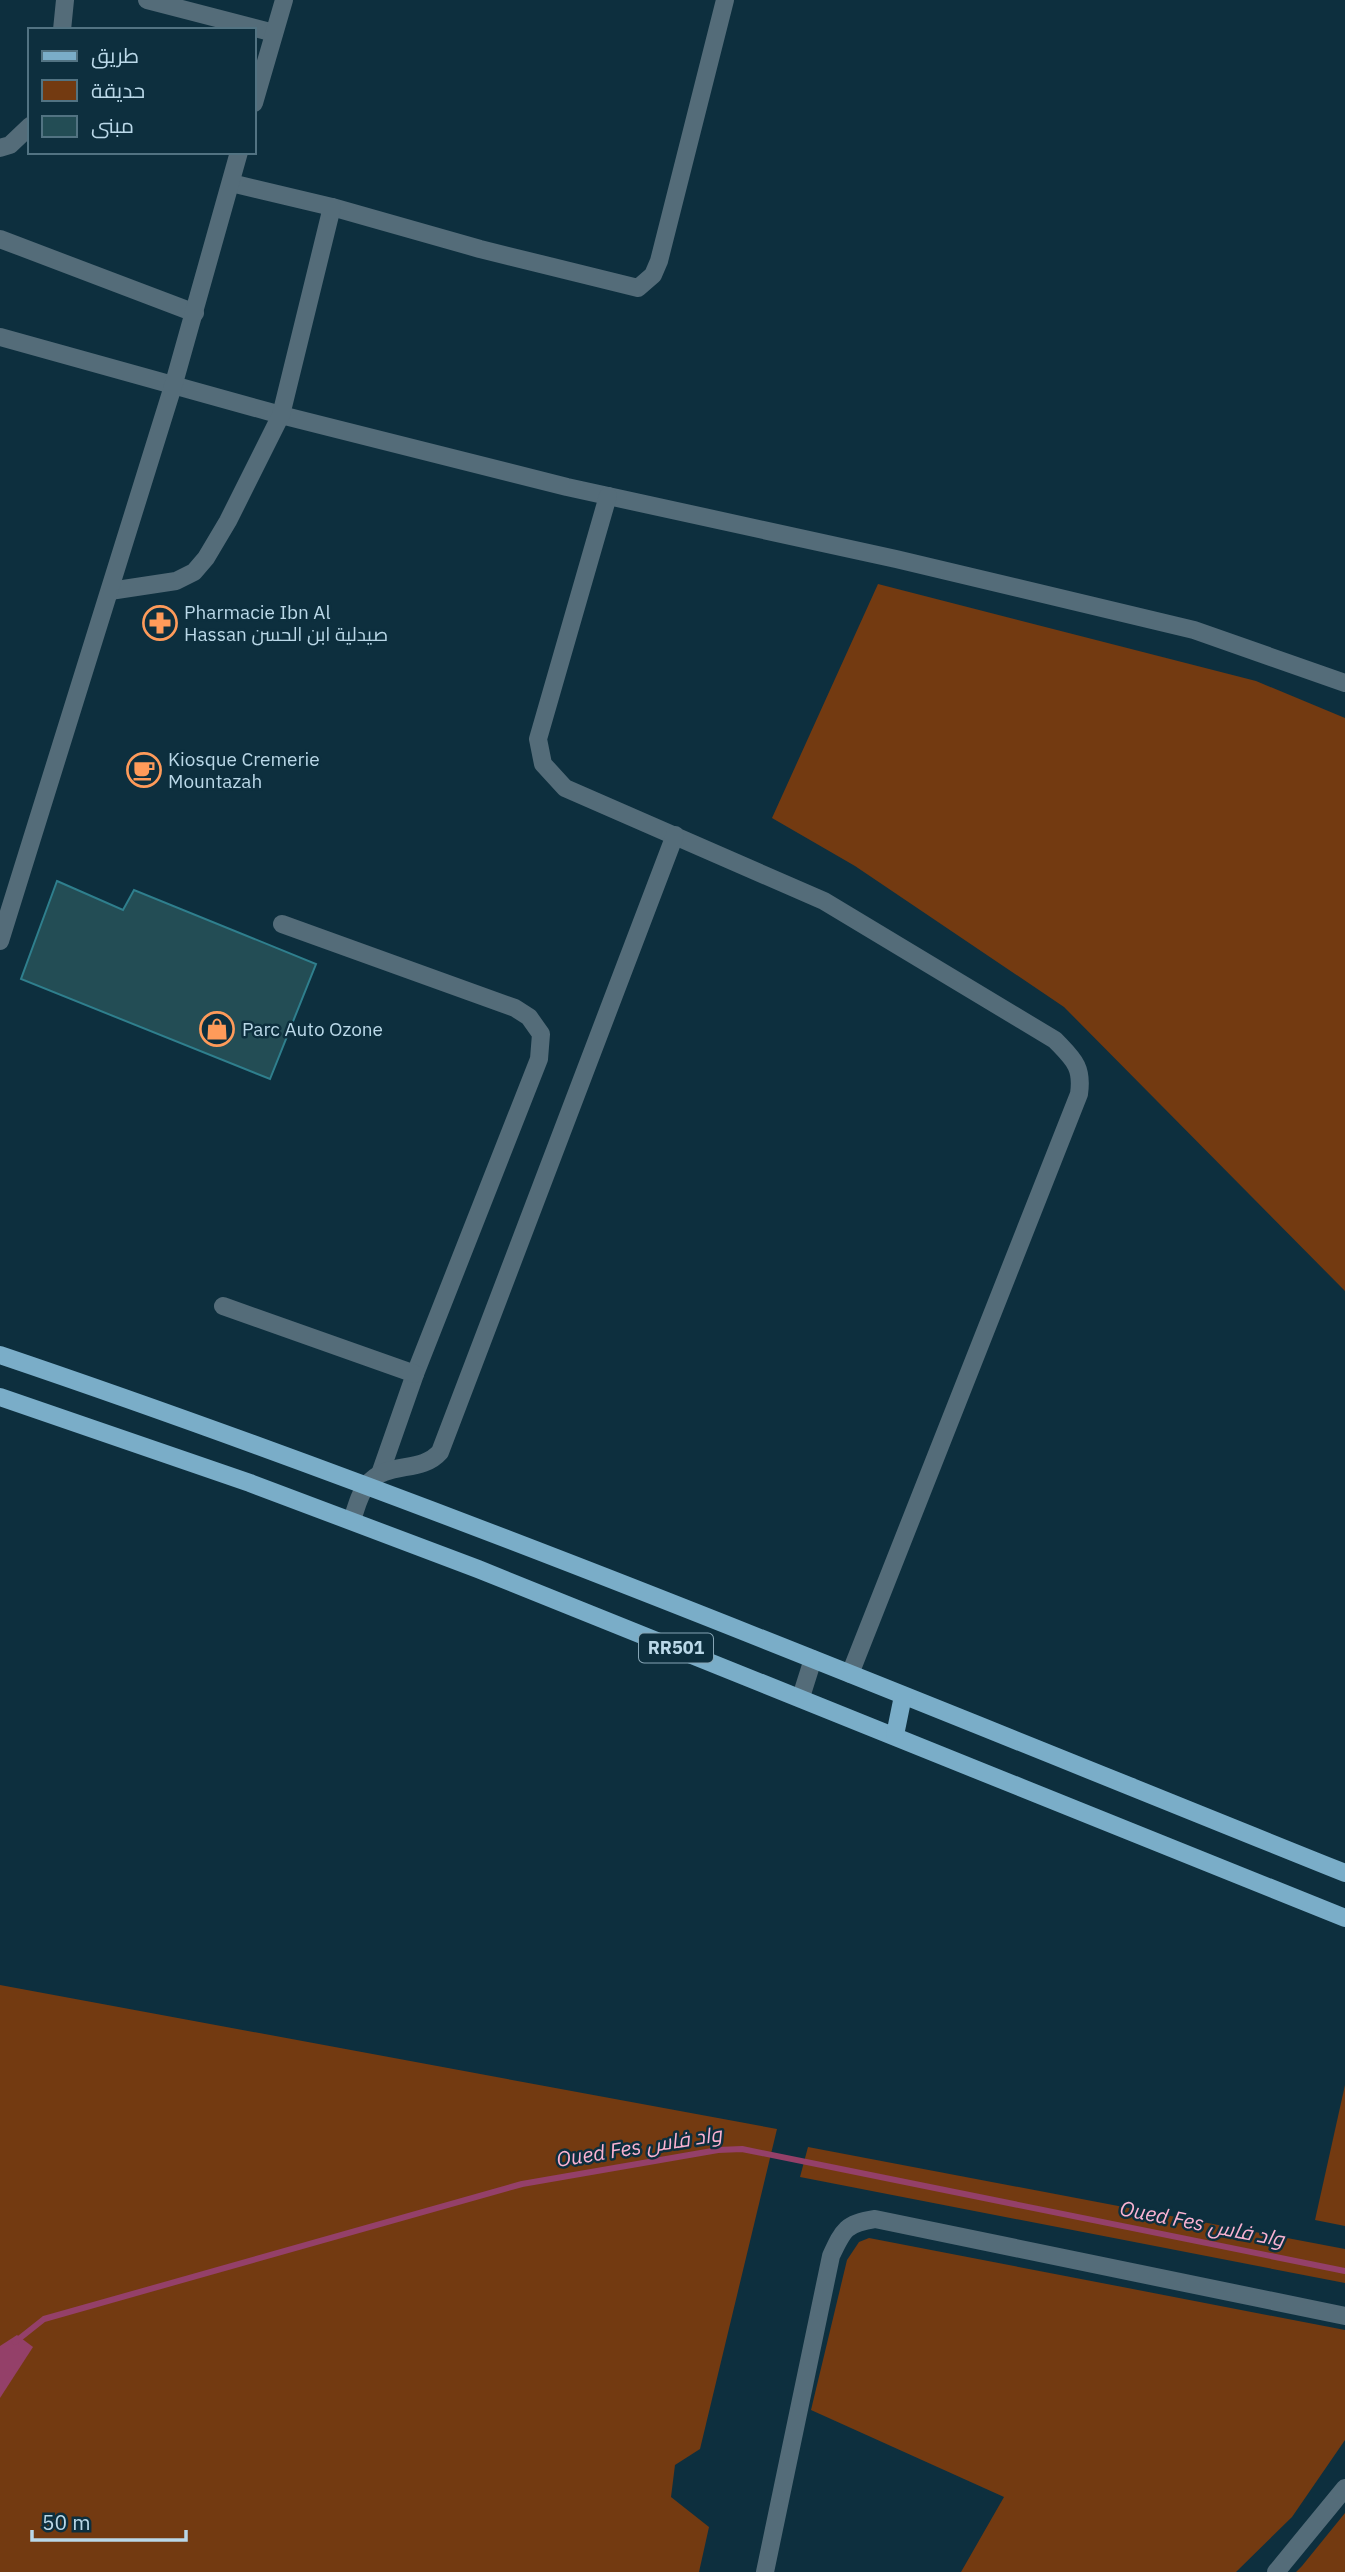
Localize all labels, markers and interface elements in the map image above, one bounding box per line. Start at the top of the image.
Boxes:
legend [28,28,256,154]
text: طريق [91,41,139,69]
text: حديقة [91,76,145,104]
text: مبنى [91,111,134,139]
place label: Pharmacie Ibn Al Hassan صيدلية ابن الحسن [184,600,388,646]
pharmacy icon: Pharmacie Ibn Al Hassan صيدلية ابن الحسن [141,604,179,642]
place label: Kiosque Cremerie Mountazah [168,747,320,793]
cafe icon: Kiosque Cremerie Mountazah [125,751,163,789]
shop icon: Parc Auto Ozone [198,1010,236,1048]
place label: Parc Auto Ozone [242,1017,383,1041]
road number: RR501 [639,1633,713,1662]
water label: Oued Fes واد فاس [554,2119,725,2173]
water label: Oued Fes واد فاس [1118,2193,1288,2253]
scale bar [32,2498,186,2542]
text: 50 m [42,2508,91,2536]

